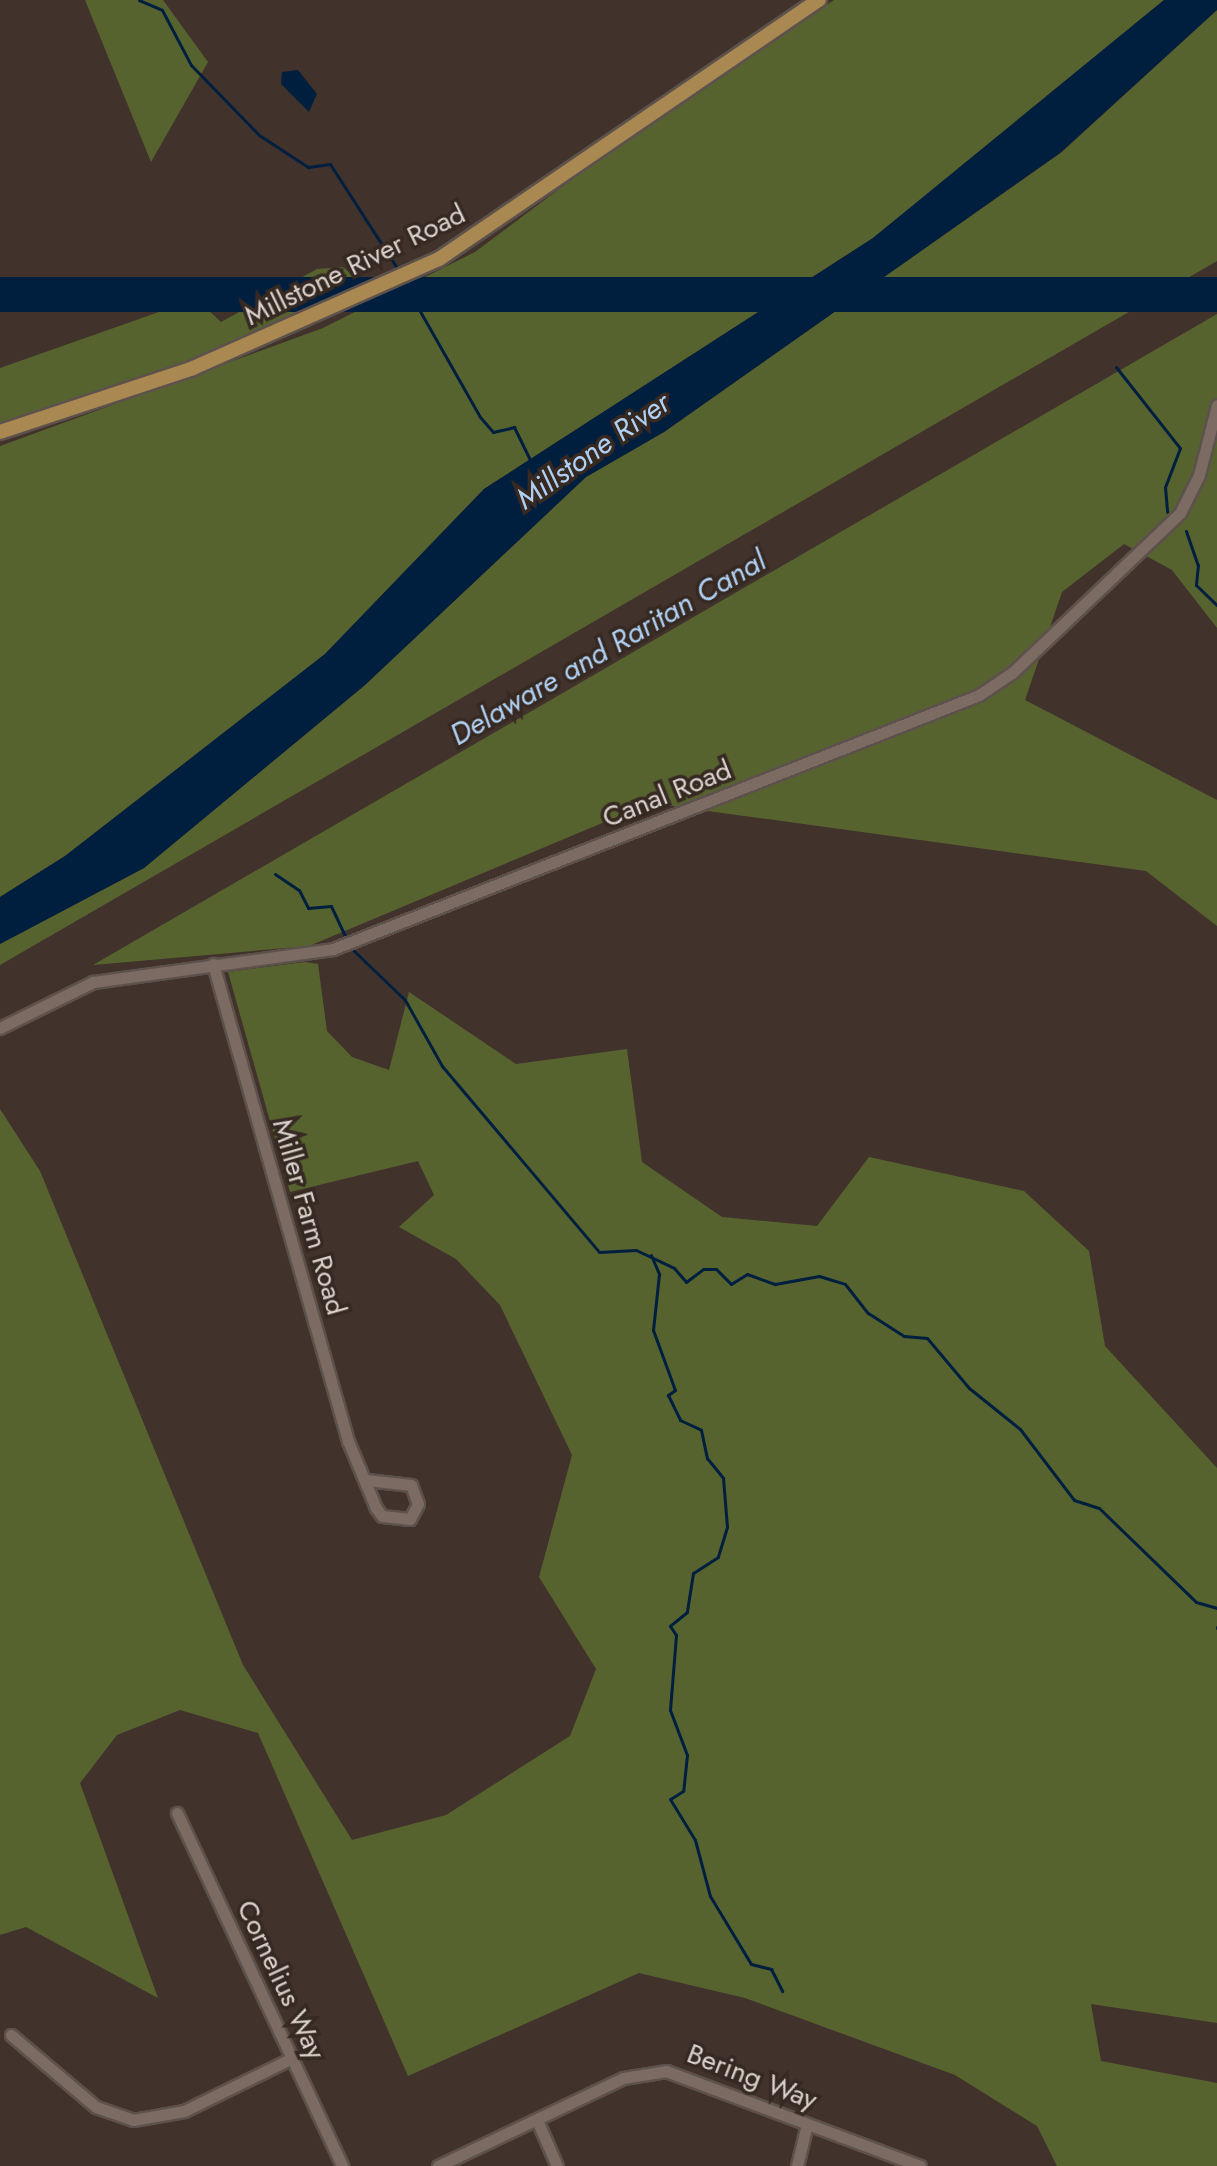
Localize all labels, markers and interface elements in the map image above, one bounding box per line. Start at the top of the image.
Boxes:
street label: Millstone River Road [239,197,471,333]
water label: Millstone River [509,385,677,517]
water label: Delaware and Raritan Canal [444,543,772,753]
street label: Canal Road [598,753,736,835]
street label: Miller Farm Road [265,1115,353,1319]
street label: Cornelius Way [229,1895,333,2065]
street label: Bering Way [682,2037,822,2117]

